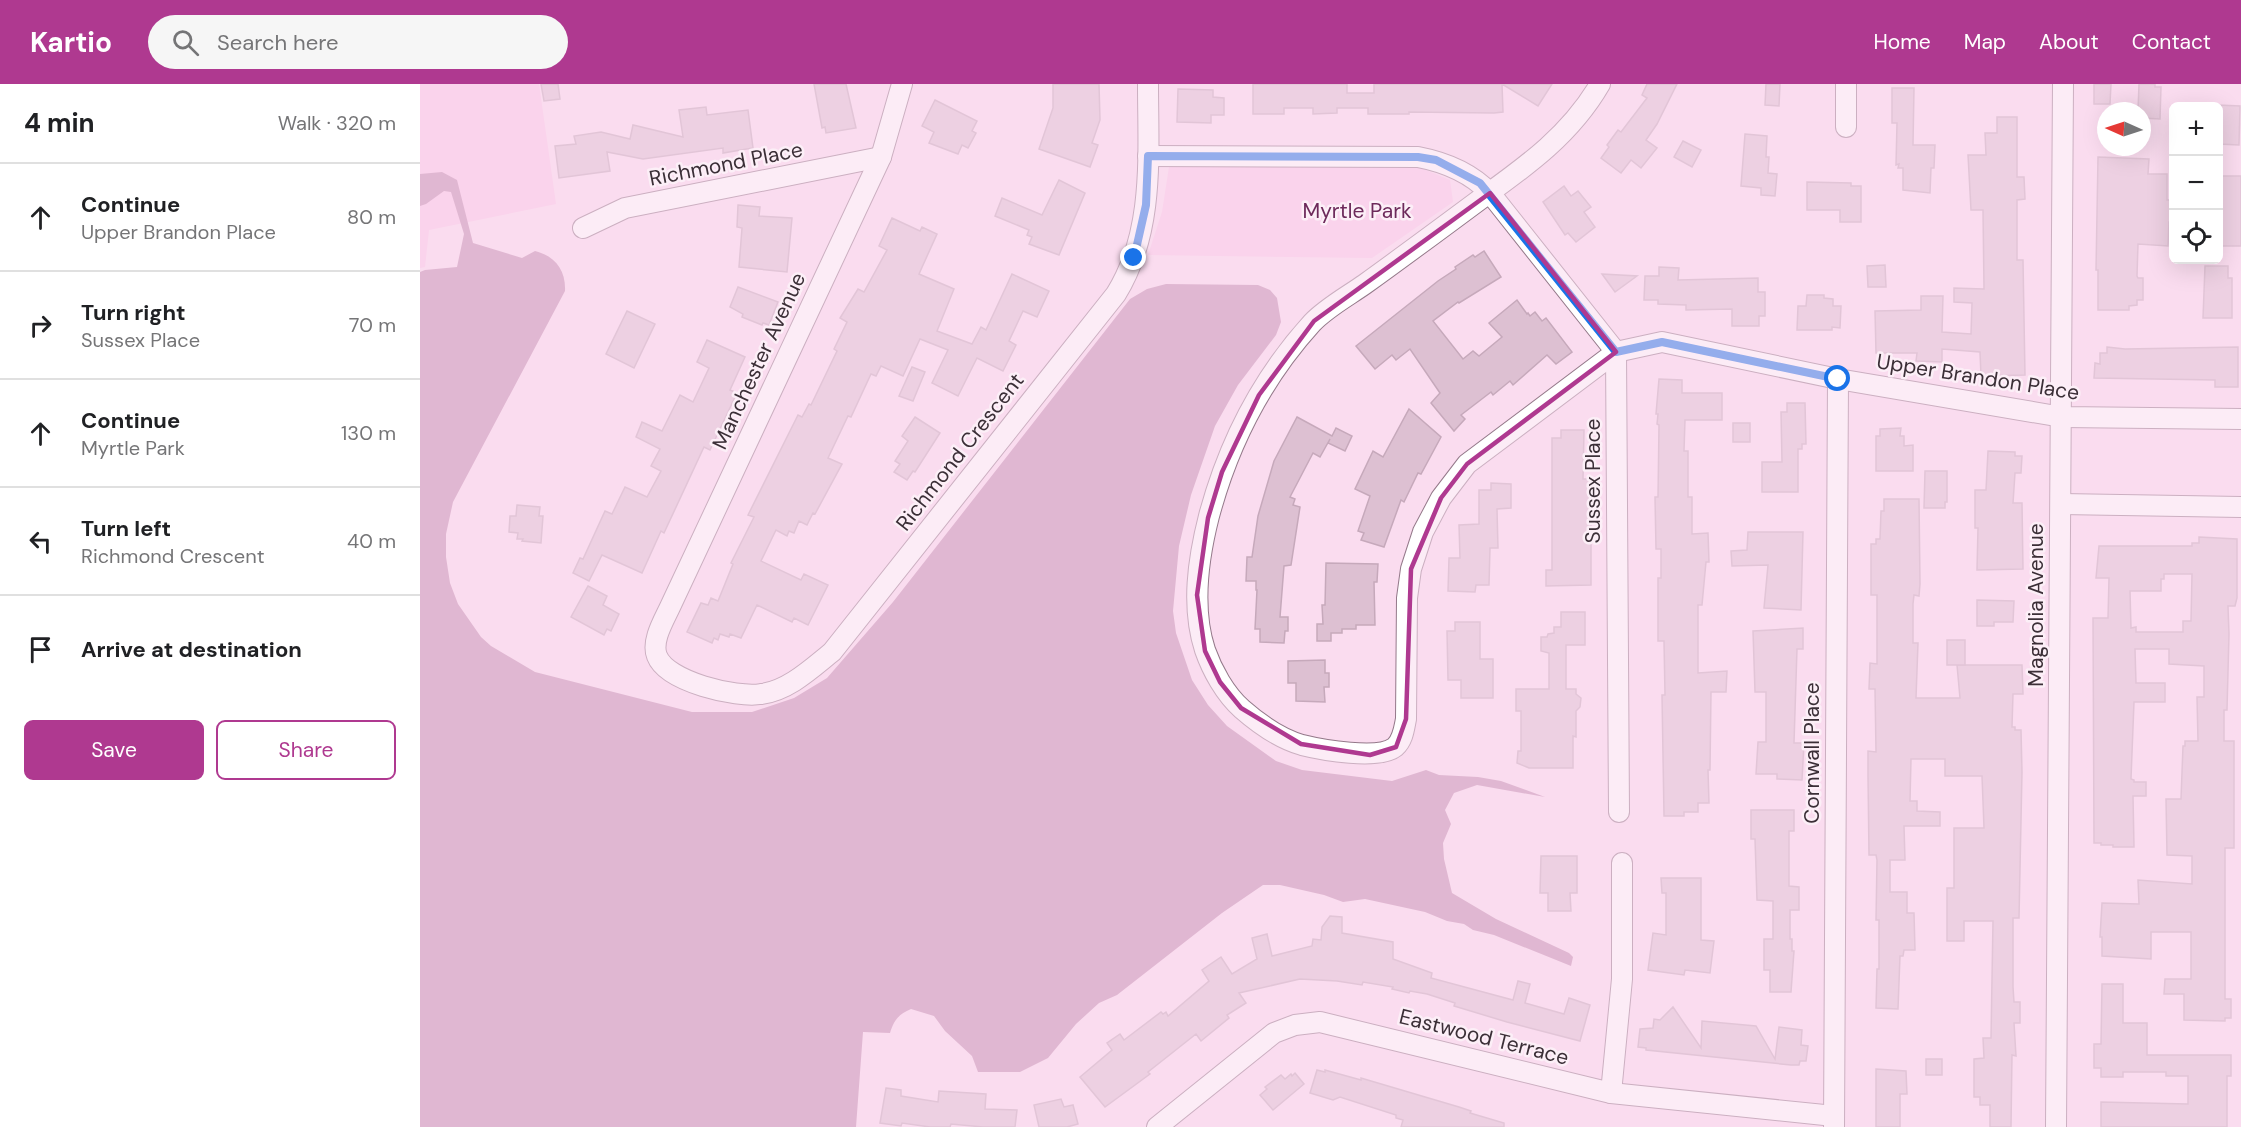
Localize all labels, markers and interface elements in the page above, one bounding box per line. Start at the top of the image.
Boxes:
search box [148,15,568,69]
text: Kartio [30,24,112,61]
icon: search [169,26,202,59]
text: Search here [217,28,338,57]
text: Home [1873,28,1931,56]
text: Map [1964,28,2006,56]
text: About [2039,28,2099,56]
text: Contact [2132,28,2211,56]
north arrow [2097,102,2151,156]
map controls [2169,102,2223,264]
button: + [2169,102,2223,156]
text: 4 min [24,106,95,140]
text: Walk · 320 m [278,110,396,136]
street label: Richmond Place [647,135,805,193]
button: − [2169,156,2223,210]
text: Continue [81,190,180,219]
park label: Myrtle Park [1302,197,1412,225]
icon: ahead [24,201,57,234]
text: 80 m [347,204,396,230]
button: locate [2169,210,2223,264]
text: Upper Brandon Place [81,219,276,245]
route end [1120,244,1146,270]
street label: Manchester Avenue [706,268,812,454]
text: Turn right [81,298,186,327]
icon: right [24,309,57,342]
text: 70 m [349,312,396,338]
text: Sussex Place [81,327,200,353]
street label: Upper Brandon Place [1875,347,2081,407]
route start [1824,365,1850,391]
street label: Richmond Crescent [890,367,1030,537]
text: Continue [81,406,180,435]
icon: ahead [24,417,57,450]
street label: Sussex Place [1579,418,1607,543]
text: 130 m [341,420,396,446]
text: Myrtle Park [81,435,185,461]
text: Turn left [81,514,171,543]
street label: Magnolia Avenue [2022,523,2050,687]
icon: left [24,525,57,558]
text: 40 m [347,528,396,554]
text: Richmond Crescent [81,543,265,569]
icon: arrive [24,633,57,666]
text: Arrive at destination [81,635,302,664]
street label: Cornwall Place [1798,682,1826,824]
button: Save [24,720,204,780]
button: Share [216,720,396,780]
street label: Eastwood Terrace [1396,1002,1572,1072]

